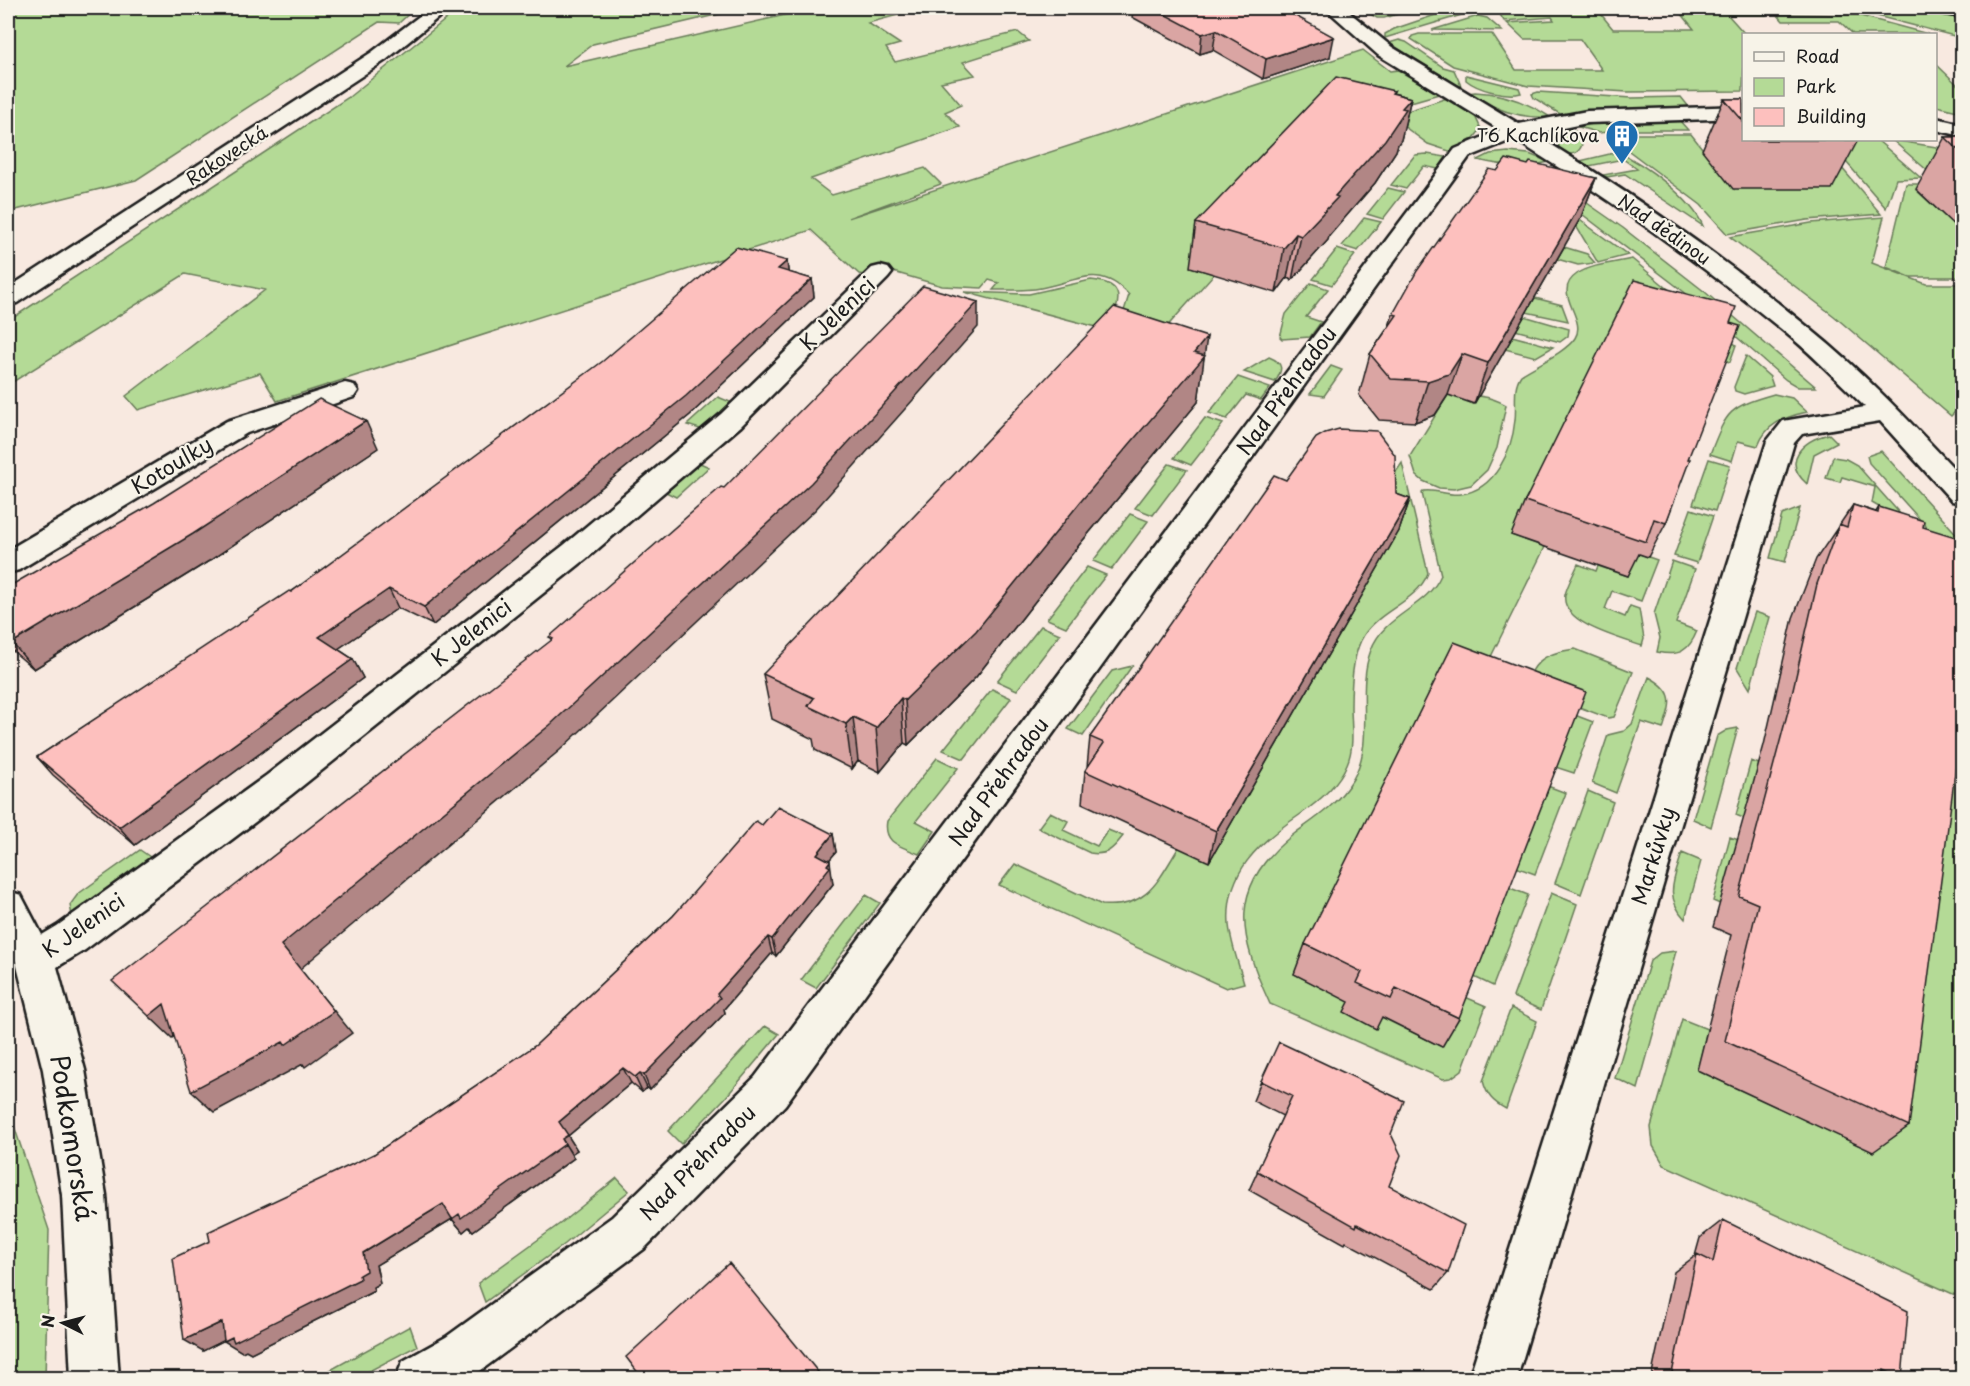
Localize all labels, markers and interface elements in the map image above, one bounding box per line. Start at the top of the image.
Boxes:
legend [1742,33,1937,141]
text: Road [1796,42,1840,69]
text: Park [1796,72,1836,99]
text: Building [1796,102,1866,129]
street label: Rakovecká [180,118,273,191]
building icon: T6 Kachlíkova [1604,118,1640,165]
place label: T6 Kachlíkova [1477,121,1599,148]
street label: Nad dědinou [1613,187,1717,271]
street label: K Jelenici [791,268,882,357]
street label: Nad Přehradou [1227,319,1343,461]
street label: Kotoulky [124,427,218,501]
street label: K Jelenici [424,590,518,673]
street label: Nad Přehradou [939,710,1055,852]
street label: Markůvky [1622,802,1682,909]
street label: K Jelenici [35,884,131,965]
street label: Podkomorská [41,1052,106,1225]
street label: Nad Přehradou [631,1096,762,1227]
north arrow [33,1293,93,1353]
text: N [34,1314,60,1329]

